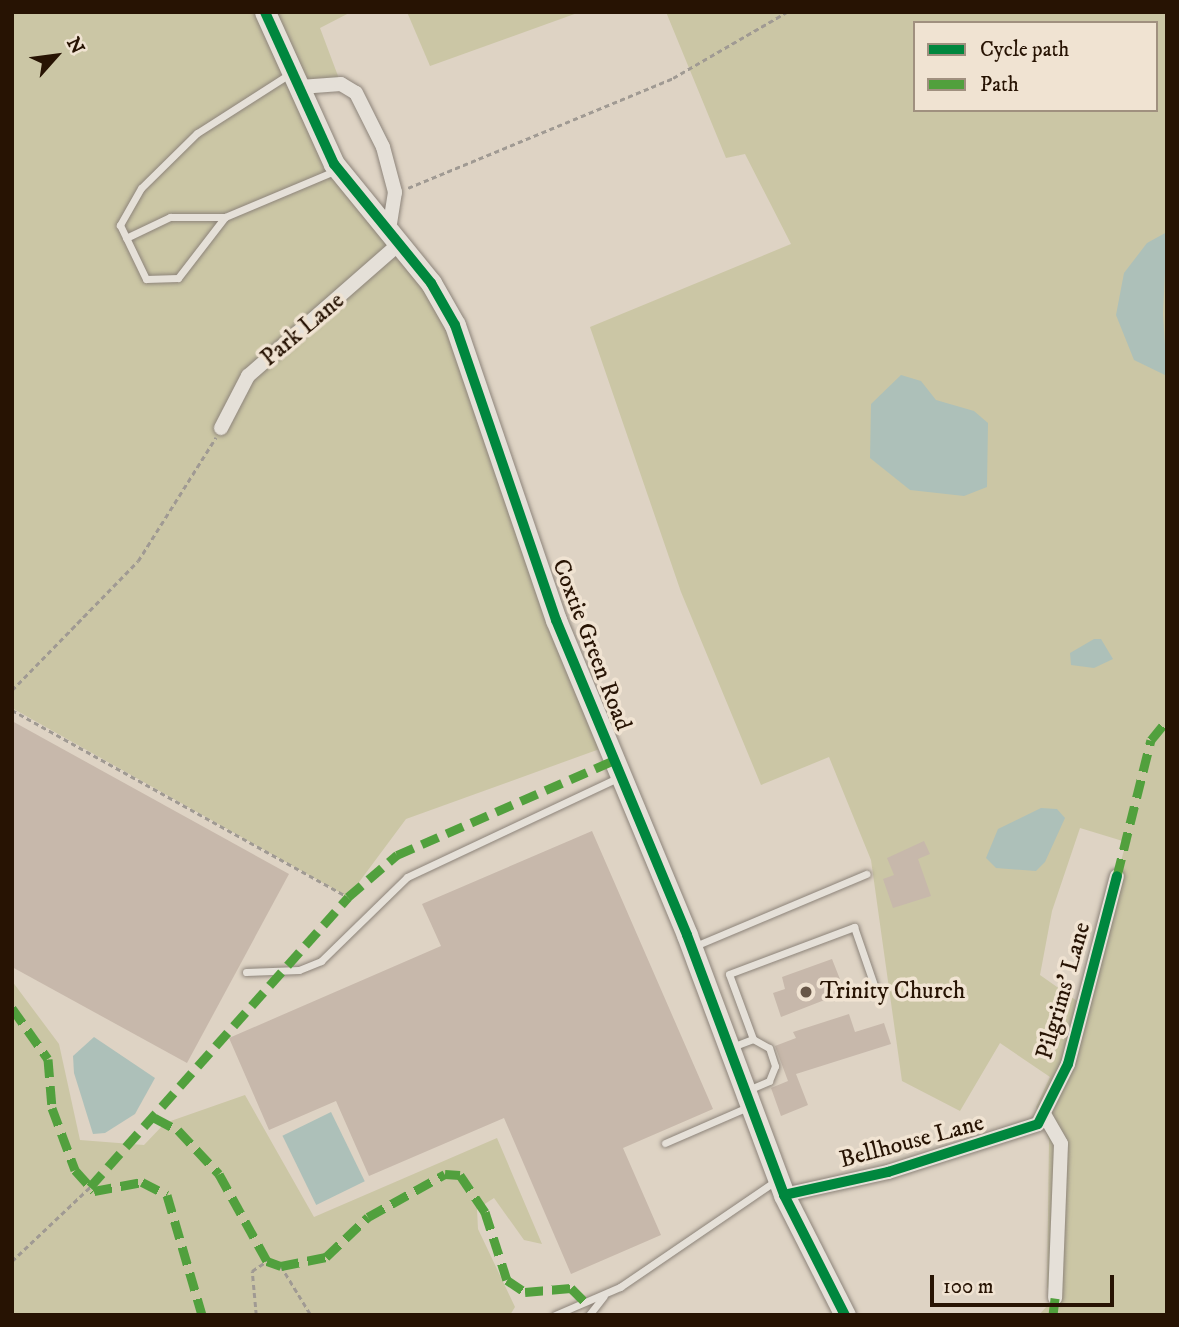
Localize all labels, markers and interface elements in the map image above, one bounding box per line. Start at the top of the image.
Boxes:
north arrow [21,21,91,91]
legend [913,21,1158,112]
text: N [61,34,89,58]
text: Cycle path [980,37,1069,63]
text: Path [980,72,1019,98]
street label: Park Lane [255,287,351,373]
street label: Coxtie Green Road [545,555,637,735]
street label: Pilgrims' Lane [1031,919,1097,1063]
place label: Trinity Church [820,978,965,1006]
marker: Trinity Church [798,984,814,1000]
street label: Bellhouse Lane [837,1109,987,1175]
scale bar [934,1260,1118,1304]
text: 100 m [943,1274,994,1300]

